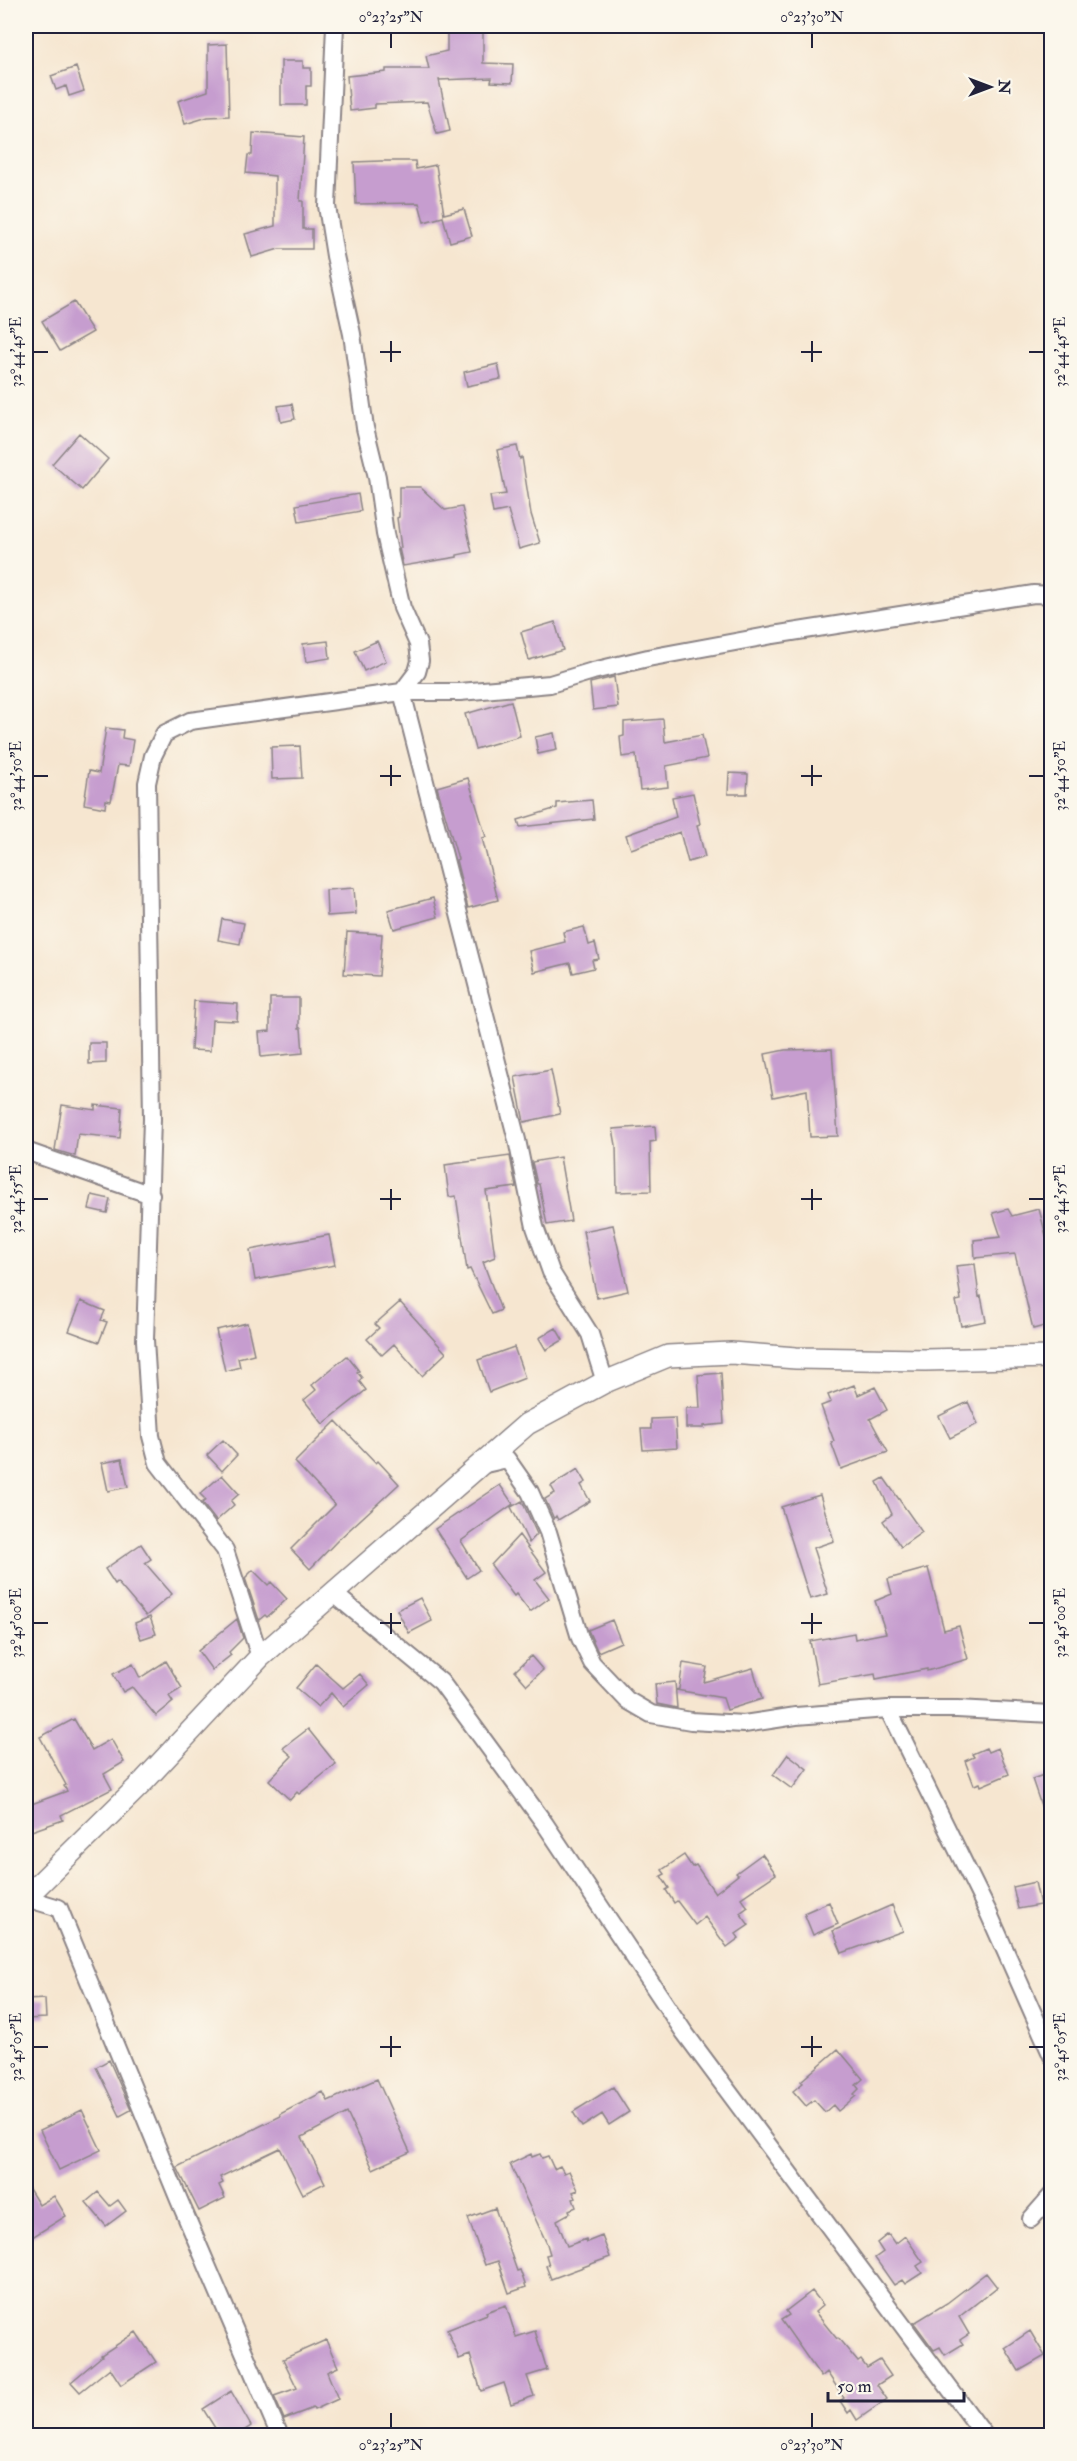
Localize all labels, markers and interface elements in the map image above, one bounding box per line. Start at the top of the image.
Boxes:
text: 0°23'25"N [359,8,424,27]
text: 0°23'30"N [780,8,844,27]
north arrow [960,57,1020,117]
text: N [994,79,1014,95]
text: 32°44'45"E [7,316,26,387]
text: 32°44'45"E [1051,316,1070,387]
text: 32°44'50"E [7,741,26,811]
text: 32°44'50"E [1051,741,1070,811]
text: 32°44'55"E [7,1164,26,1234]
text: 32°44'55"E [1051,1164,1070,1234]
text: 32°45'00"E [7,1588,26,1658]
text: 32°45'00"E [1051,1588,1070,1658]
text: 32°45'05"E [7,2012,26,2081]
text: 32°45'05"E [1051,2012,1070,2081]
scale bar [828,2365,964,2403]
text: 50 m [837,2375,872,2398]
text: 0°23'25"N [359,2436,424,2455]
text: 0°23'30"N [780,2436,844,2455]

